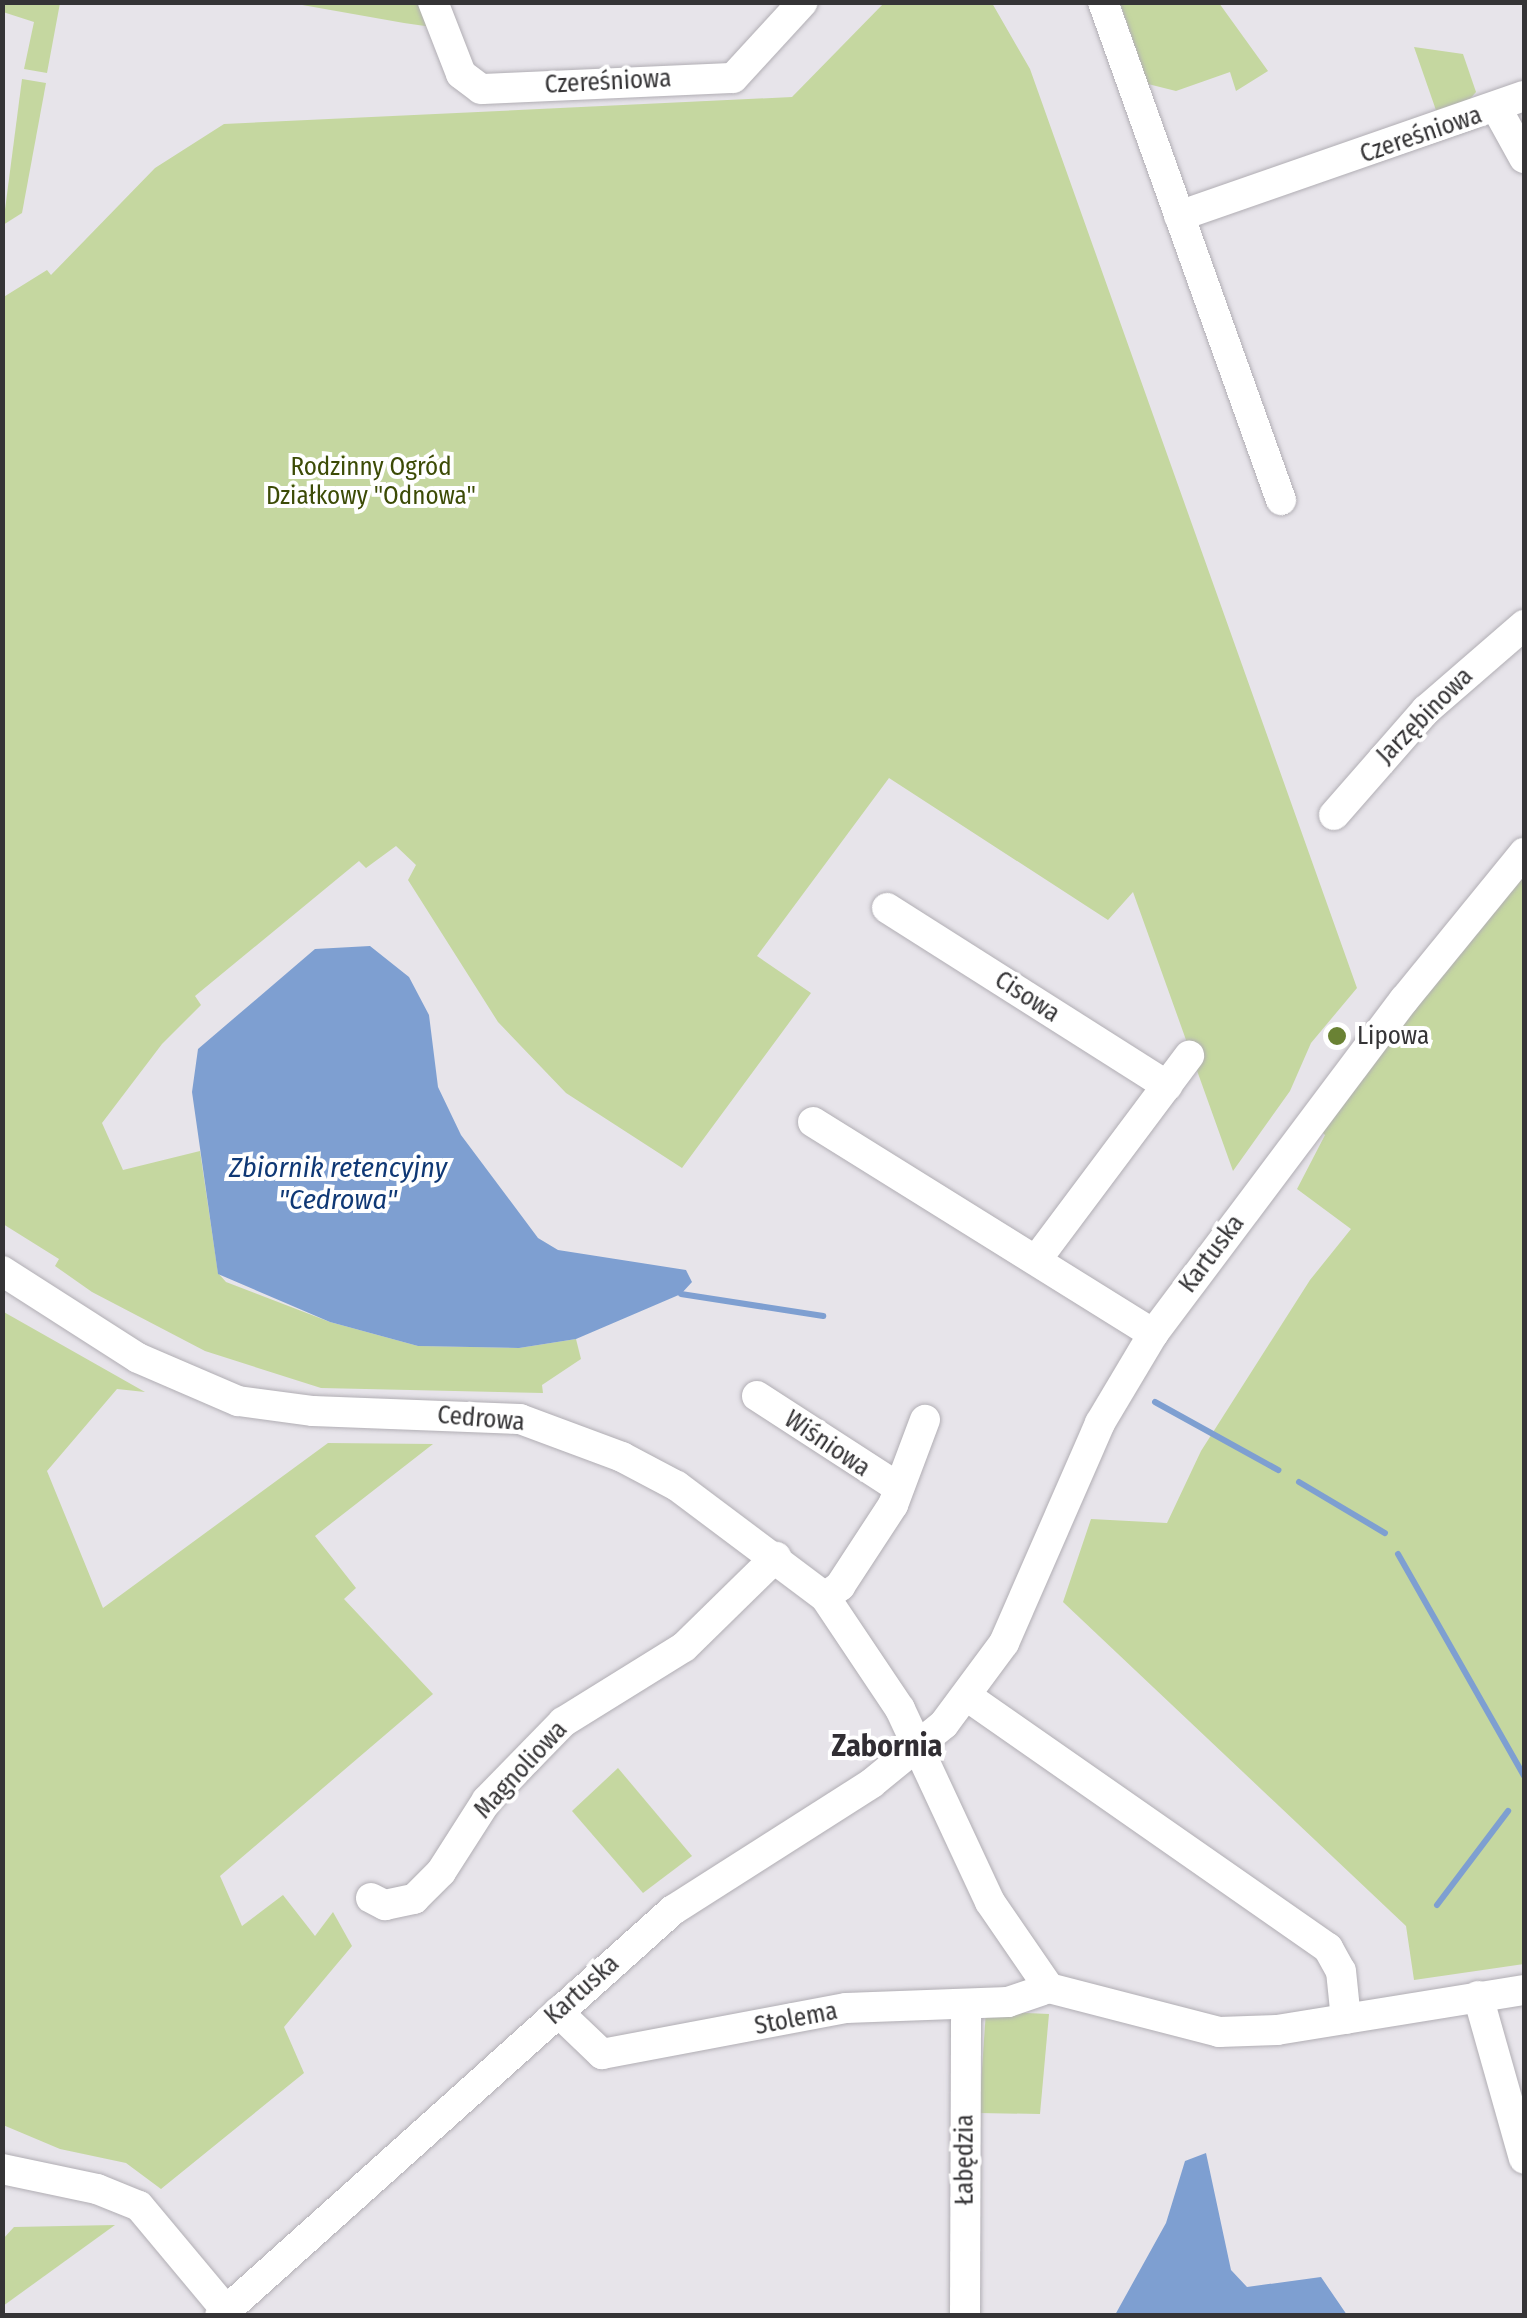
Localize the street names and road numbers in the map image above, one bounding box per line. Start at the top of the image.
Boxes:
street label: Czereśniowa [544,64,672,100]
street label: Czereśniowa [1356,100,1486,170]
street label: Jarzębinowa [1371,662,1479,770]
street label: Cisowa [989,965,1065,1029]
street label: Kartuska [1173,1209,1251,1299]
street label: Cedrowa [436,1400,526,1438]
street label: Wiśniowa [779,1405,875,1483]
street label: Magnoliowa [468,1715,574,1825]
street label: Kartuska [539,1949,625,2031]
street label: Stolema [752,1996,840,2042]
street label: Łabędzia [950,2114,980,2206]

